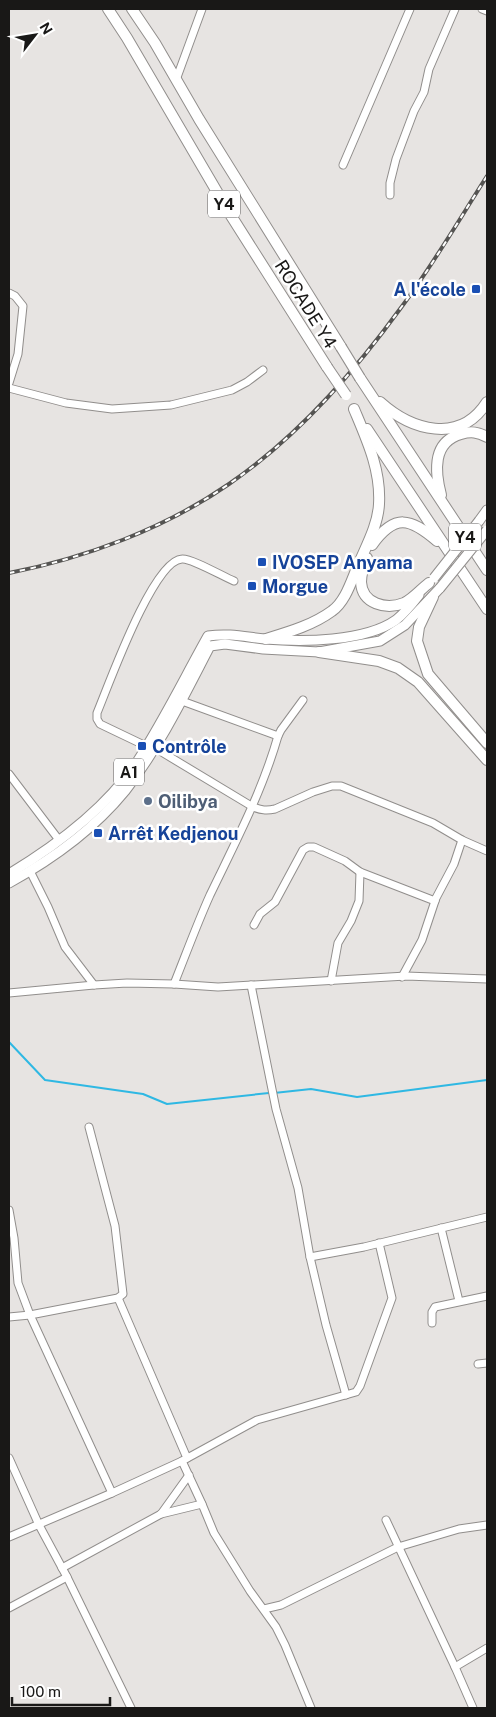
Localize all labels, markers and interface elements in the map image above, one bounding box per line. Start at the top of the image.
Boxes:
north arrow [10,10,60,60]
text: N [36,19,56,37]
road number: Y4 [208,190,240,218]
street label: ROCADE Y4 [271,256,341,352]
place label: A l'école [394,279,466,300]
marker: A l'école [470,283,482,295]
road number: Y4 [449,524,481,550]
place label: IVOSEP Anyama [272,552,413,573]
marker: IVOSEP Anyama [256,556,268,568]
place label: Morgue [262,576,328,597]
marker: Morgue [246,580,258,592]
place label: Contrôle [152,736,227,757]
marker: Contrôle [136,740,148,752]
road number: A1 [114,759,144,786]
place label: Oilibya [158,791,218,812]
marker: Oilibya [142,795,154,807]
place label: Arrêt Kedjenou [108,823,238,844]
marker: Arrêt Kedjenou [92,827,104,839]
scale bar [12,1674,110,1706]
text: 100 m [20,1683,61,1700]

